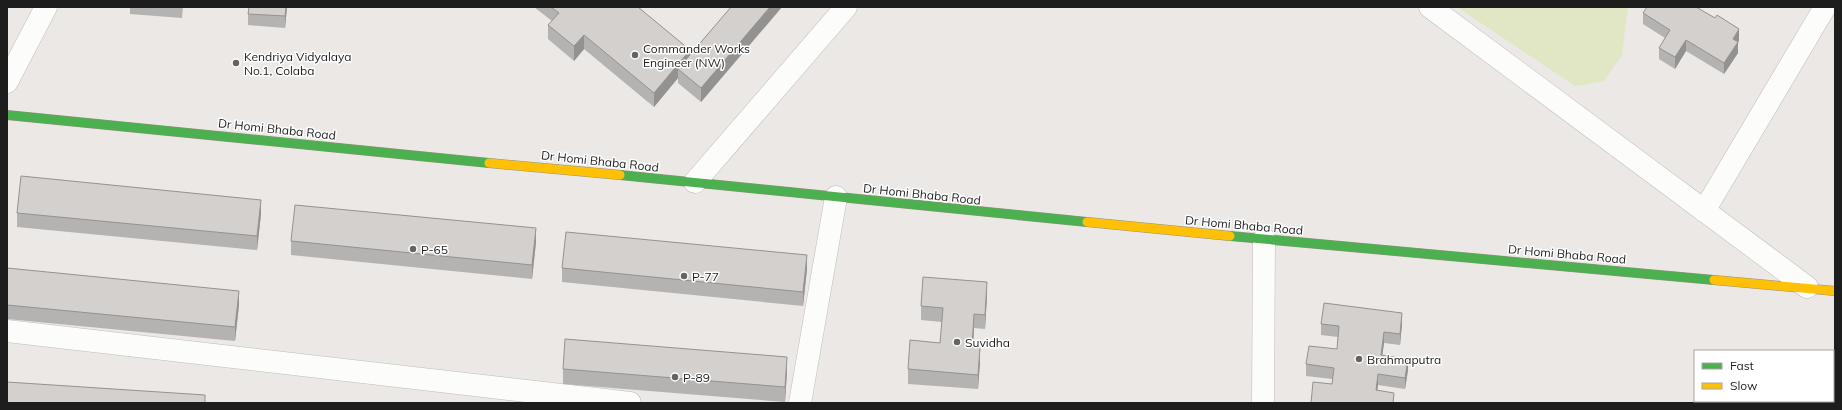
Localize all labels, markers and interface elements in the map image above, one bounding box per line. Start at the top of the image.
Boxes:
place label: Commander Works Engineer (NW) [643,41,750,70]
place label: Kendriya Vidyalaya No.1, Colaba [244,49,351,78]
marker: Commander Works Engineer (NW) [630,50,640,60]
marker: Kendriya Vidyalaya No.1, Colaba [231,58,241,68]
street label: Dr Homi Bhaba Road [217,115,337,143]
street label: Dr Homi Bhaba Road [540,147,660,175]
street label: Dr Homi Bhaba Road [862,180,982,208]
street label: Dr Homi Bhaba Road [1184,212,1304,238]
street label: Dr Homi Bhaba Road [1507,241,1627,267]
place label: P-65 [421,242,448,257]
marker: P-65 [408,244,418,254]
place label: P-77 [692,269,719,284]
marker: P-77 [679,271,689,281]
place label: Suvidha [965,335,1010,350]
marker: Suvidha [952,337,962,347]
legend [1694,350,1834,402]
place label: Brahmaputra [1367,352,1441,367]
marker: Brahmaputra [1354,354,1364,364]
text: Fast [1730,358,1754,373]
place label: P-89 [683,370,710,385]
marker: P-89 [670,372,680,382]
text: Slow [1730,378,1758,393]

